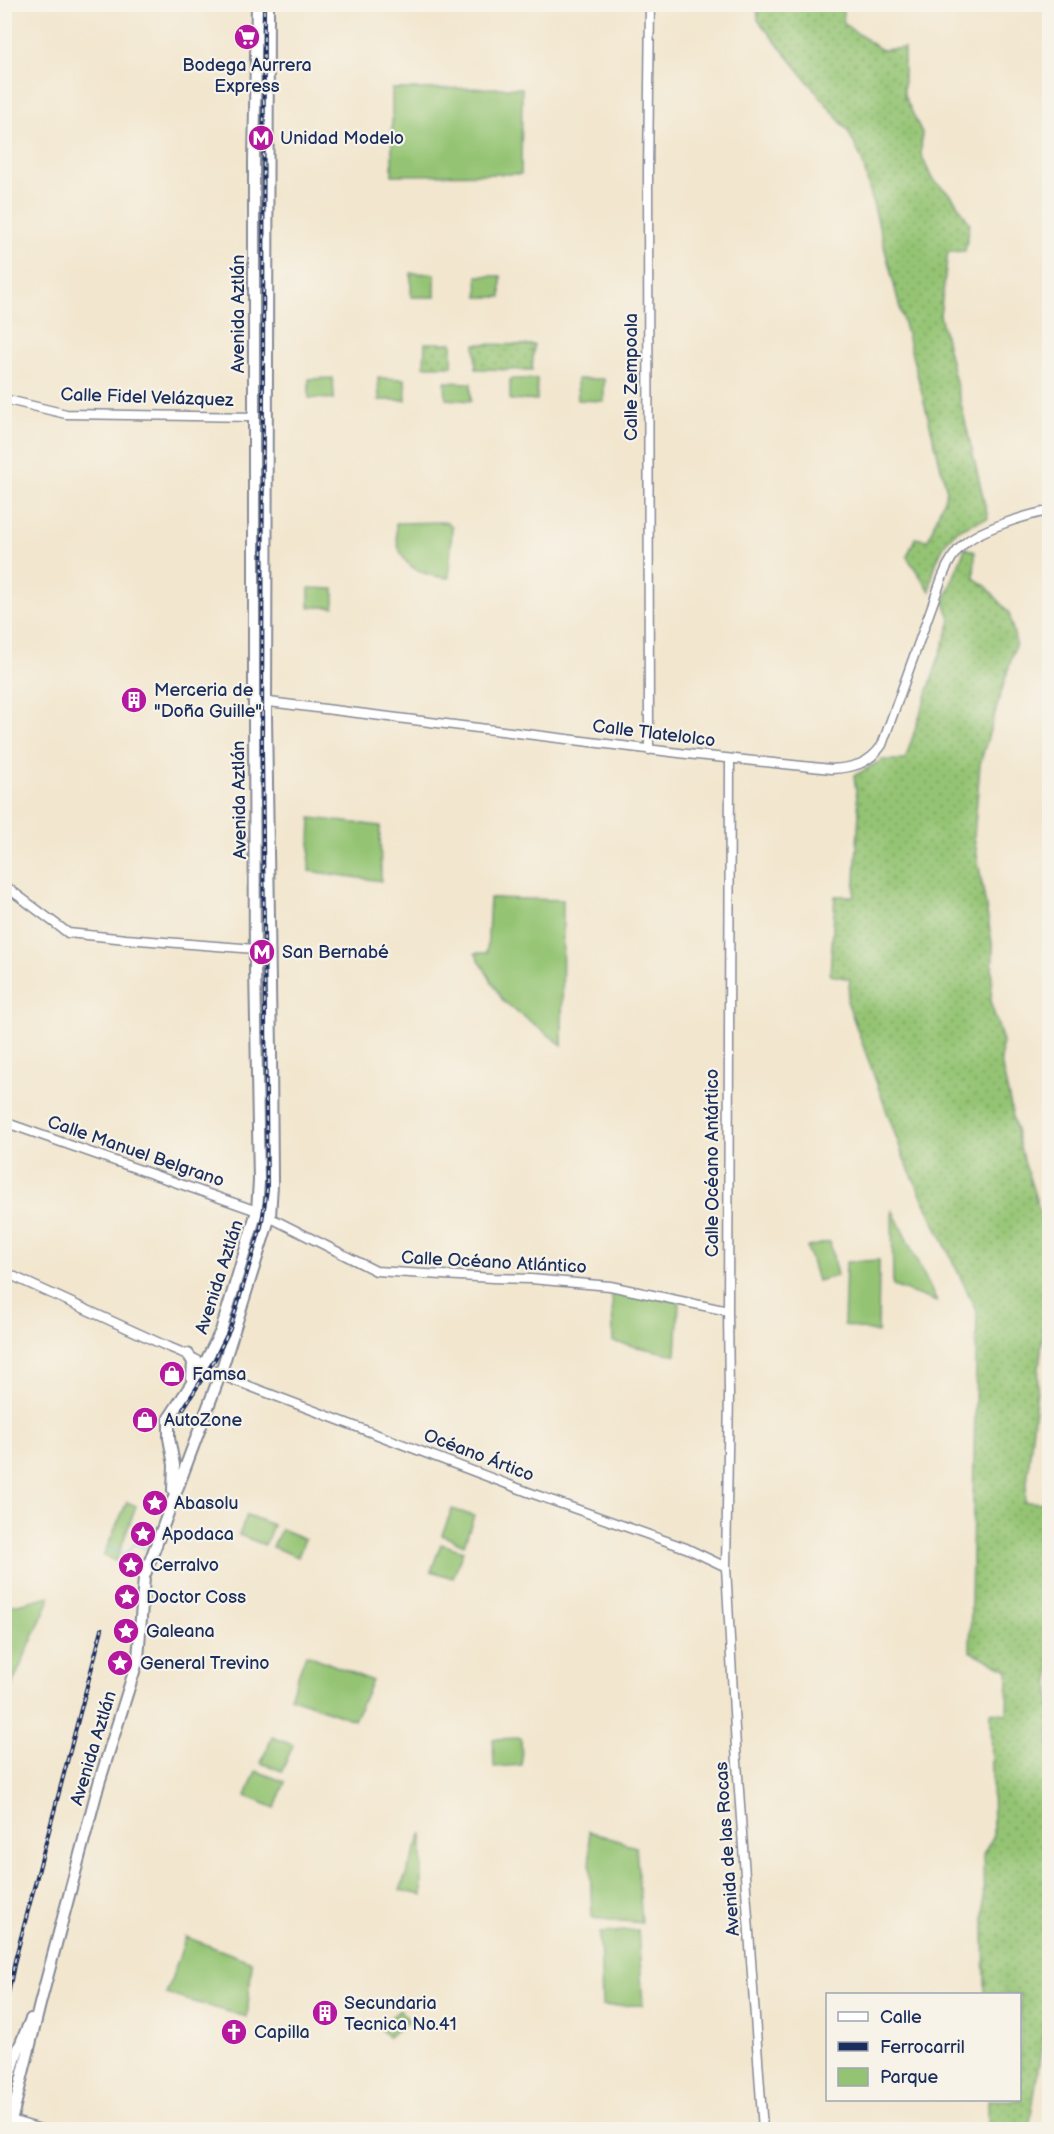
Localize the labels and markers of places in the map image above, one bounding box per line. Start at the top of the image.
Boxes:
supermarket icon: Bodega Aurrera Express [232,22,262,52]
place label: Bodega Aurrera Express [182,55,312,97]
metro station icon: Unidad Modelo [246,123,276,153]
place label: Unidad Modelo [280,128,404,149]
place label: Merceria de "Doña Guille" [154,680,262,722]
building icon: Merceria de "Doña Guille" [119,685,149,715]
metro station icon: San Bernabé [247,937,277,967]
place label: San Bernabé [282,942,389,963]
shop icon: Famsa [157,1359,187,1389]
place label: Famsa [192,1364,246,1385]
shop icon: AutoZone [130,1405,160,1435]
place label: AutoZone [164,1410,242,1431]
place icon: Abasolu [140,1488,170,1518]
place label: Abasolu [174,1493,239,1514]
place icon: Apodaca [128,1519,158,1549]
place label: Apodaca [162,1524,234,1545]
place icon: Cerralvo [116,1550,146,1580]
place label: Cerralvo [150,1555,219,1576]
place icon: Doctor Coss [112,1582,142,1612]
place label: Doctor Coss [146,1587,246,1608]
place icon: Galeana [111,1616,141,1646]
place label: Galeana [146,1621,215,1642]
place icon: General Trevino [105,1648,135,1678]
place label: General Trevino [140,1653,270,1674]
place label: Secundaria Tecnica No.41 [344,1993,457,2035]
building icon: Secundaria Tecnica No.41 [310,1998,340,2028]
church icon: Capilla [219,2017,249,2047]
place label: Capilla [254,2022,310,2043]

